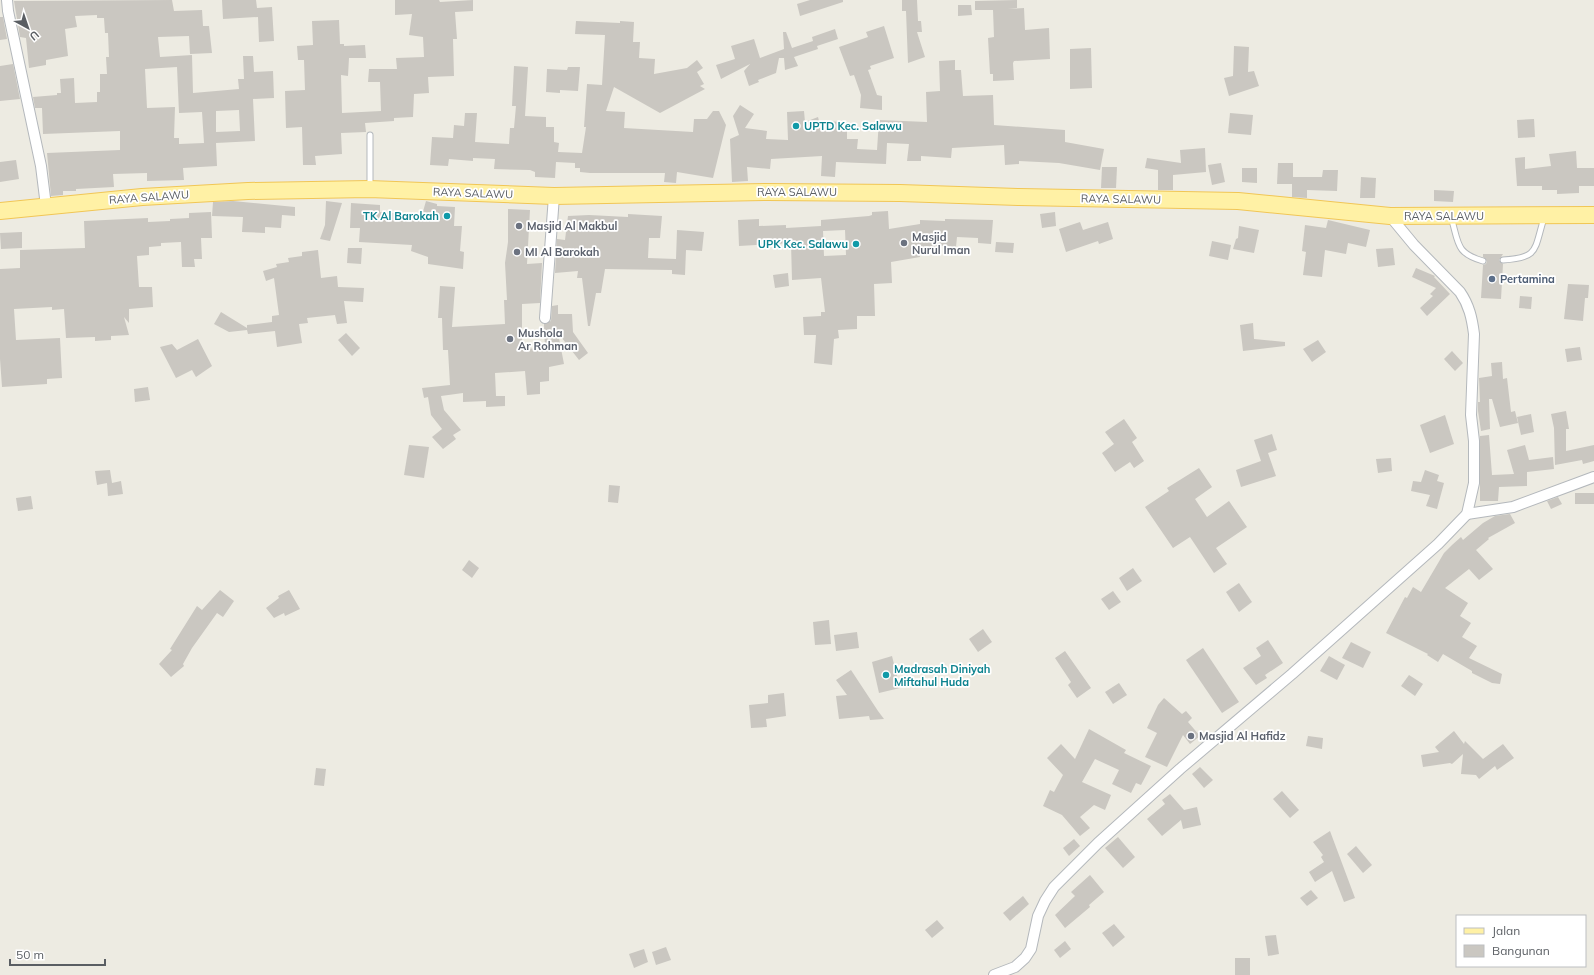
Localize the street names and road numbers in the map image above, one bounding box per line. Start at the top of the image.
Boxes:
street label: RAYA SALAWU [433,185,513,201]
street label: RAYA SALAWU [757,185,837,199]
street label: RAYA SALAWU [109,187,189,207]
street label: RAYA SALAWU [1081,191,1161,207]
street label: RAYA SALAWU [1404,209,1484,223]

